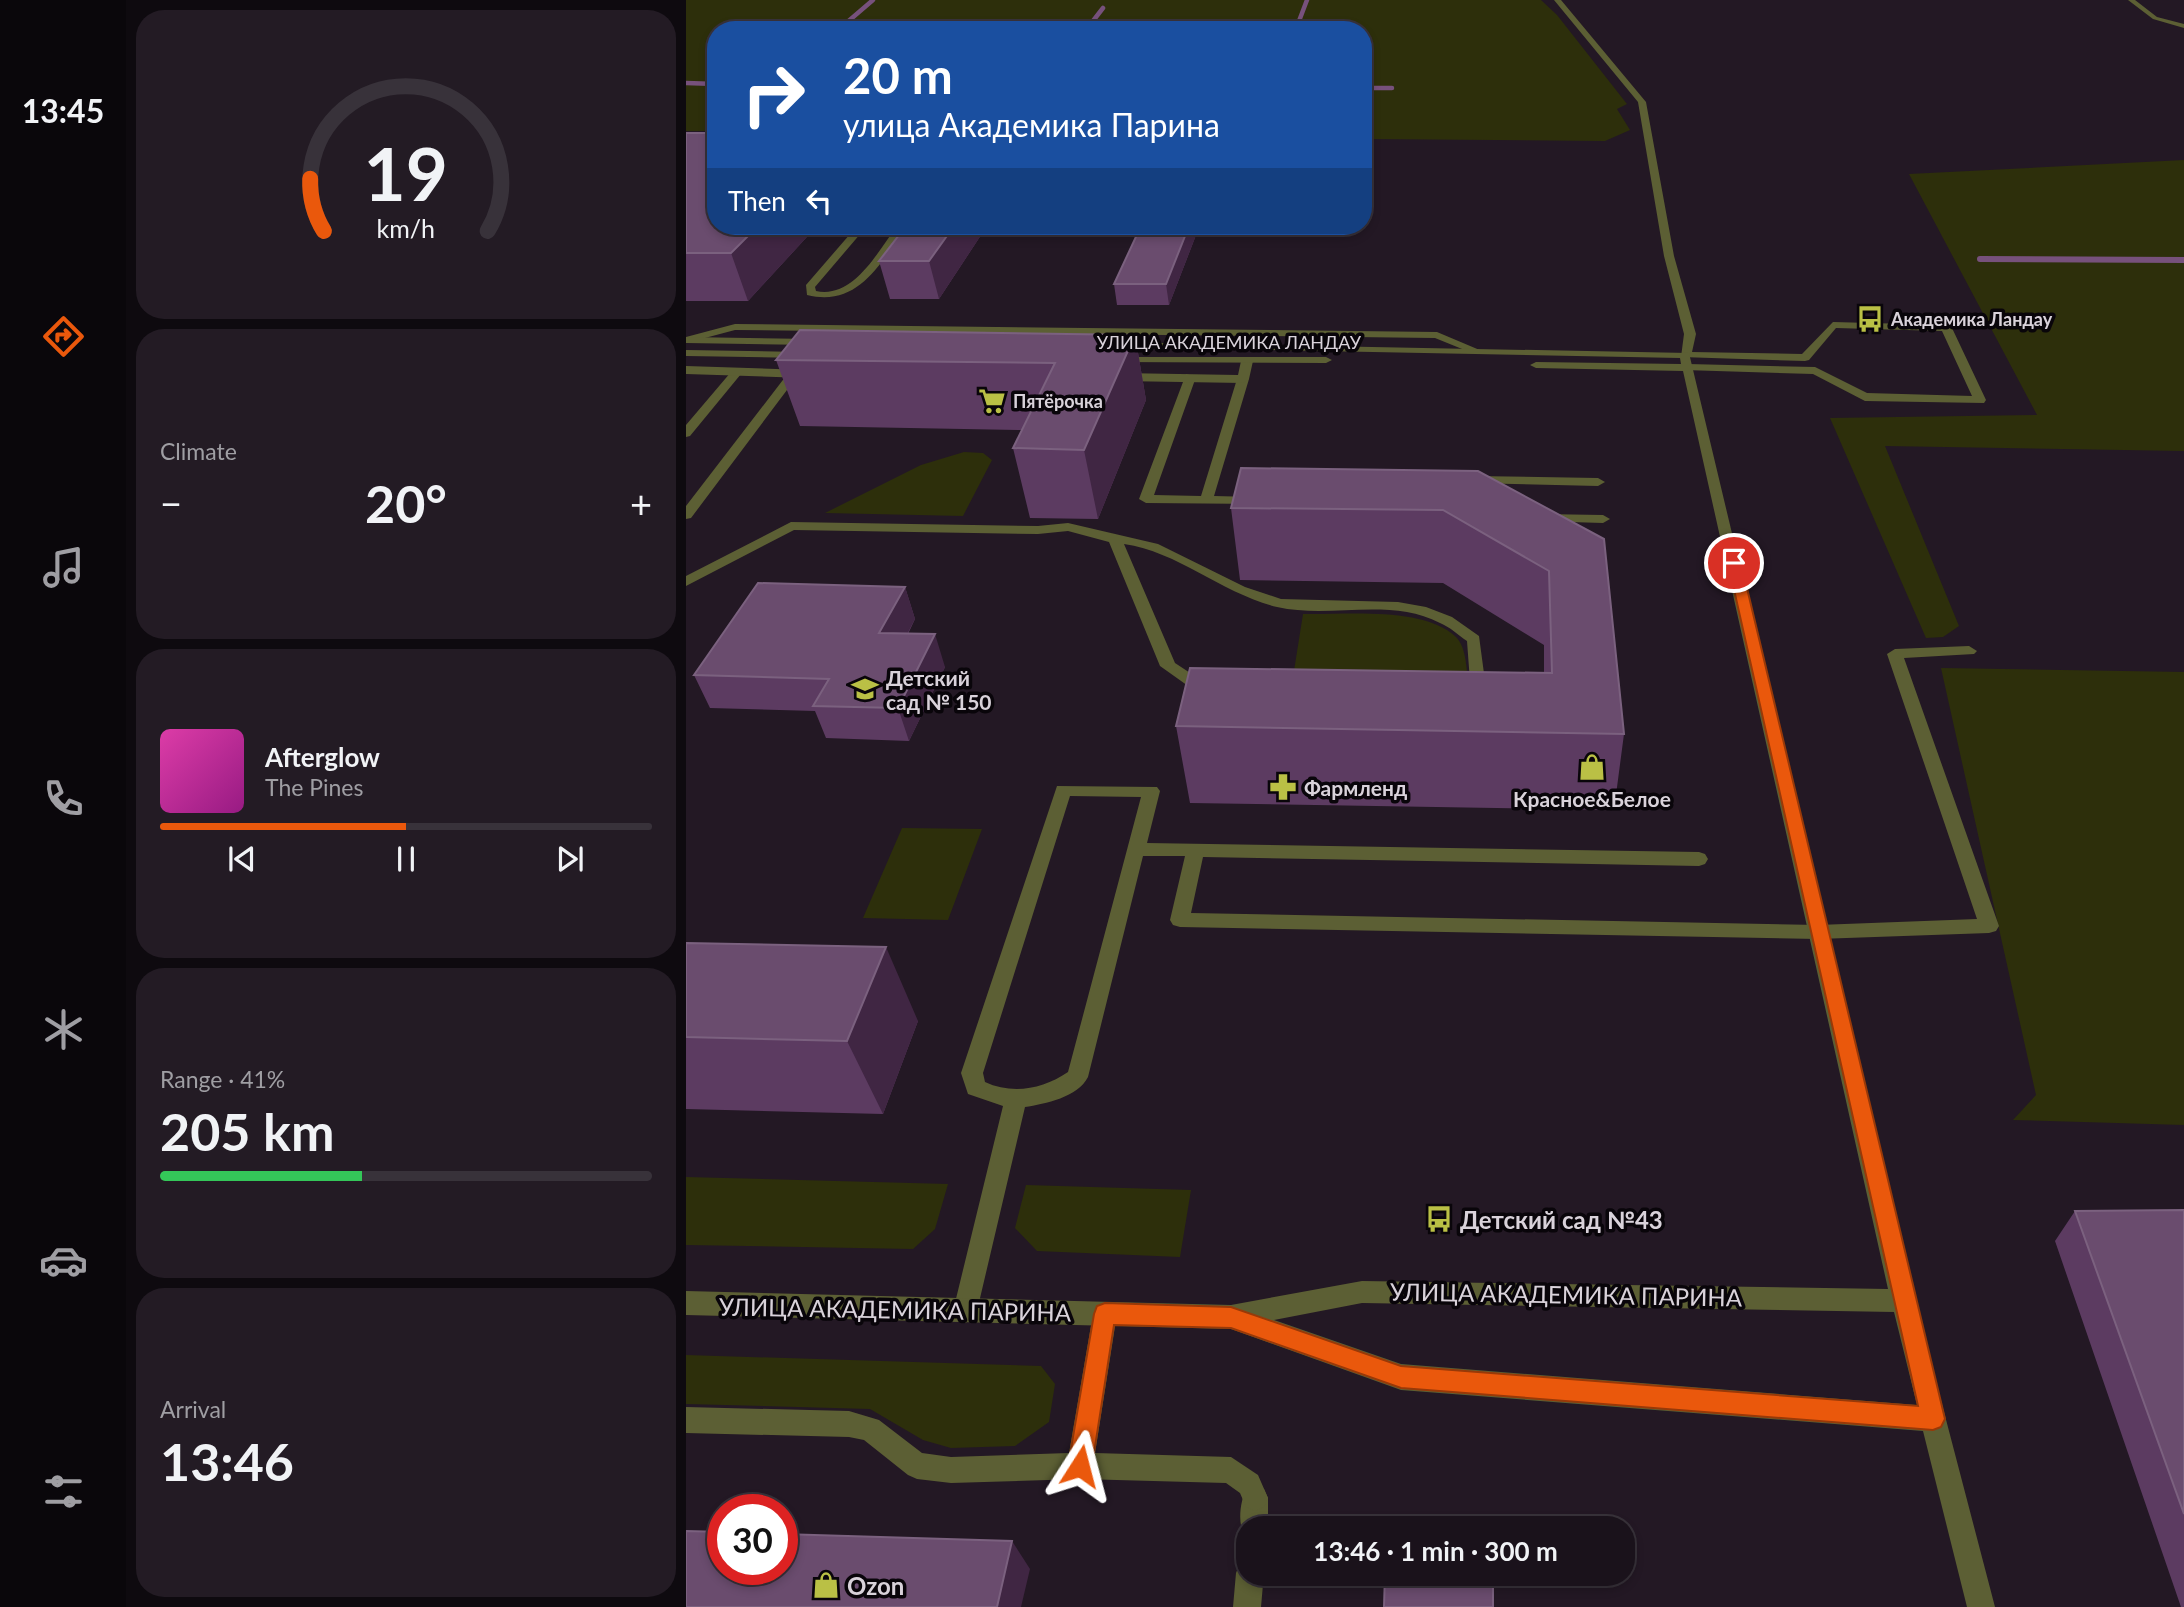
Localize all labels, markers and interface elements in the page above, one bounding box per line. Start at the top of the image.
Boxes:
text: 20 m [843,46,953,104]
icon: right [728,49,819,140]
text: 13:45 [22,91,104,130]
text: улица Академика Парина [843,105,1220,144]
text: 19 [364,129,448,217]
icon: left [800,182,838,220]
text: Then [728,185,786,217]
text: km/h [377,213,435,243]
bus stop icon: Академика Ландау [1855,304,1885,334]
place label: Академика Ландау [1890,308,2053,330]
icon: directions [39,312,88,361]
street label: УЛИЦА АКАДЕМИКА ЛАНДАУ [1097,331,1362,353]
supermarket icon: Пятёрочка [977,386,1007,416]
place label: Пятёрочка [1013,390,1103,412]
text: Climate [160,437,237,465]
text: 20° [365,472,447,534]
text: − [160,480,182,526]
text: + [630,480,652,526]
pin [1704,533,1764,593]
icon: music [39,543,88,592]
icon: arrive [1715,544,1753,582]
place label: Детский сад № 150 [886,665,992,714]
school or university icon: Детский сад № 150 [850,674,880,704]
text: Afterglow [265,741,380,773]
shop icon: Красное&Белое [1577,752,1607,782]
pharmacy icon: Фармленд [1268,772,1298,802]
text: The Pines [265,773,363,801]
icon: phone [39,774,88,823]
place label: Фармленд [1304,775,1407,800]
place label: Красное&Белое [1513,786,1671,811]
icon: previous [223,840,261,878]
icon: pause [387,840,425,878]
icon: next [551,840,589,878]
icon: climate [39,1005,88,1054]
text: Range · 41% [160,1065,285,1093]
text: 205 km [160,1100,334,1162]
bus stop icon: Детский сад №43 [1424,1204,1454,1234]
place label: Детский сад №43 [1460,1205,1663,1234]
icon: car [39,1236,88,1285]
street label: УЛИЦА АКАДЕМИКА ПАРИНА [1390,1276,1743,1312]
street label: УЛИЦА АКАДЕМИКА ПАРИНА [719,1291,1072,1327]
text: Arrival [160,1395,226,1423]
position arrow [1043,1429,1117,1503]
text: 13:46 [160,1430,294,1492]
icon: filters [39,1467,88,1516]
speed limit sign: 30 [707,1494,798,1585]
text: 13:46 · 1 min · 300 m [1313,1535,1558,1567]
shop icon: Ozon [811,1570,841,1600]
place label: Ozon [847,1571,904,1600]

